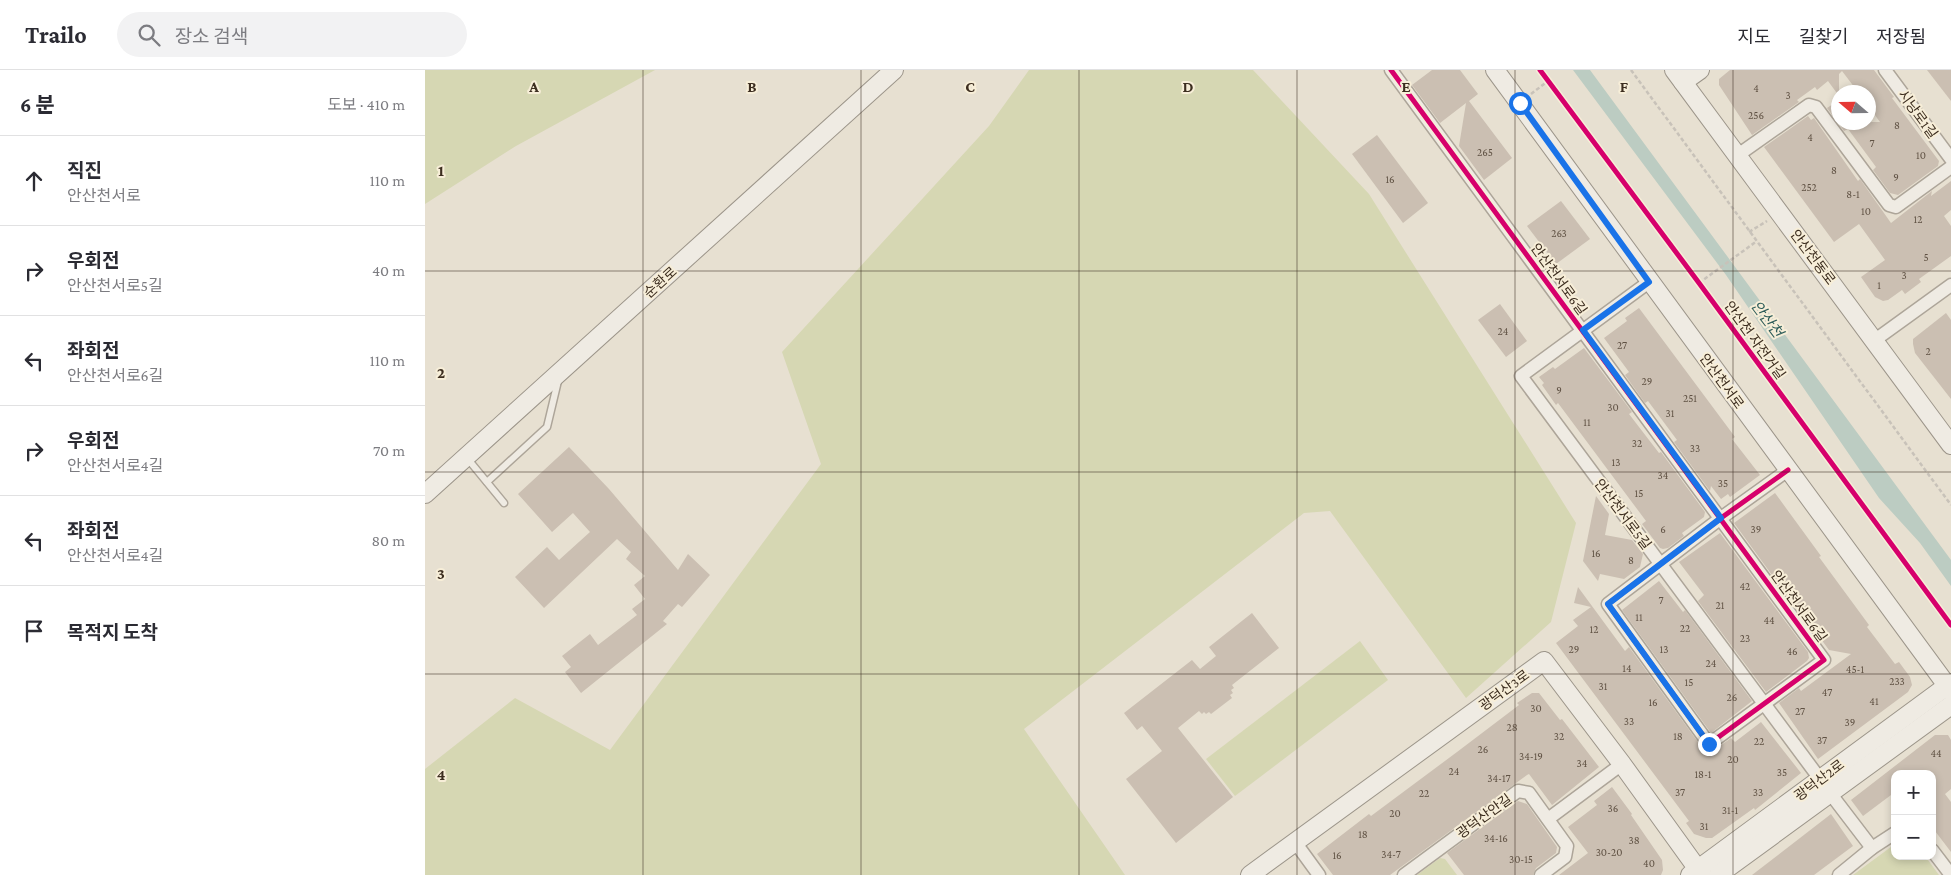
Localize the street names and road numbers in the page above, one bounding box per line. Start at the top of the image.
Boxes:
street label: 시낭로1길 [1895,87,1941,141]
street label: 안산천동로 [1787,226,1839,288]
street label: 안산천서로6길 [1528,240,1590,318]
street label: 순환로 [640,263,680,301]
street label: 안산천 자전거길 [1721,298,1789,382]
street label: 안산천서로 [1697,350,1747,412]
street label: 안산천서로5길 [1591,476,1655,552]
street label: 안산천서로6길 [1768,567,1830,645]
street label: 광덕산3로 [1476,666,1532,714]
street label: 광덕산2로 [1791,756,1847,804]
street label: 광덕산안길 [1453,791,1515,841]

